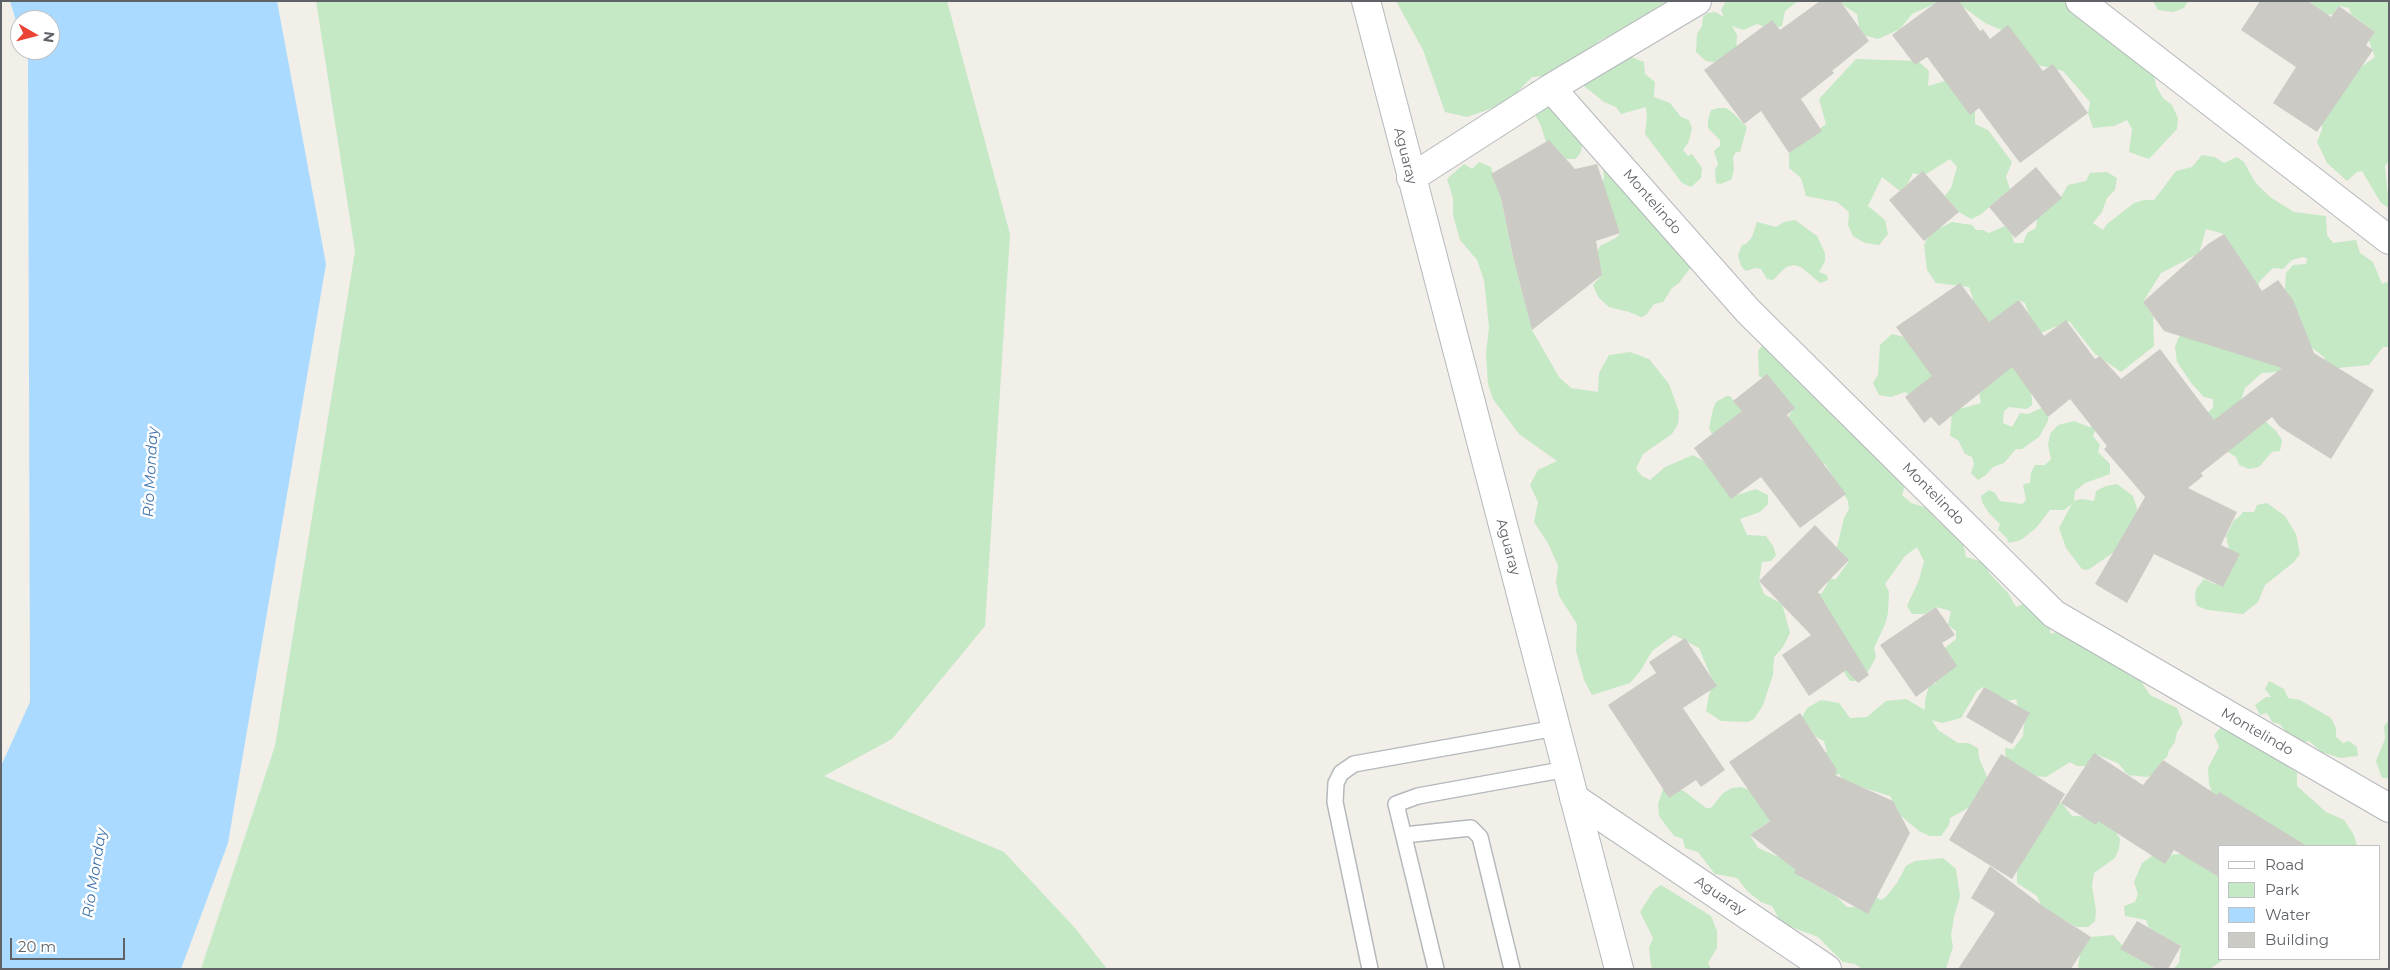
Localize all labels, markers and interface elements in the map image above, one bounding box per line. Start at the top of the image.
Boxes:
north arrow [10,10,60,60]
text: N [39,30,59,44]
street label: Aguaray [1390,126,1420,186]
street label: Montelindo [1619,166,1685,238]
water label: Río Monday [140,426,162,518]
street label: Montelindo [1899,460,1967,528]
street label: Aguaray [1492,517,1524,577]
street label: Montelindo [2218,705,2296,759]
water label: Río Monday [79,827,111,919]
legend [2218,845,2380,960]
text: Road [2265,855,2304,874]
street label: Aguaray [1691,873,1749,919]
text: Park [2265,880,2299,899]
text: Water [2265,905,2311,924]
scale bar [12,928,128,960]
text: Building [2265,930,2329,949]
text: 20 m [18,937,56,956]

